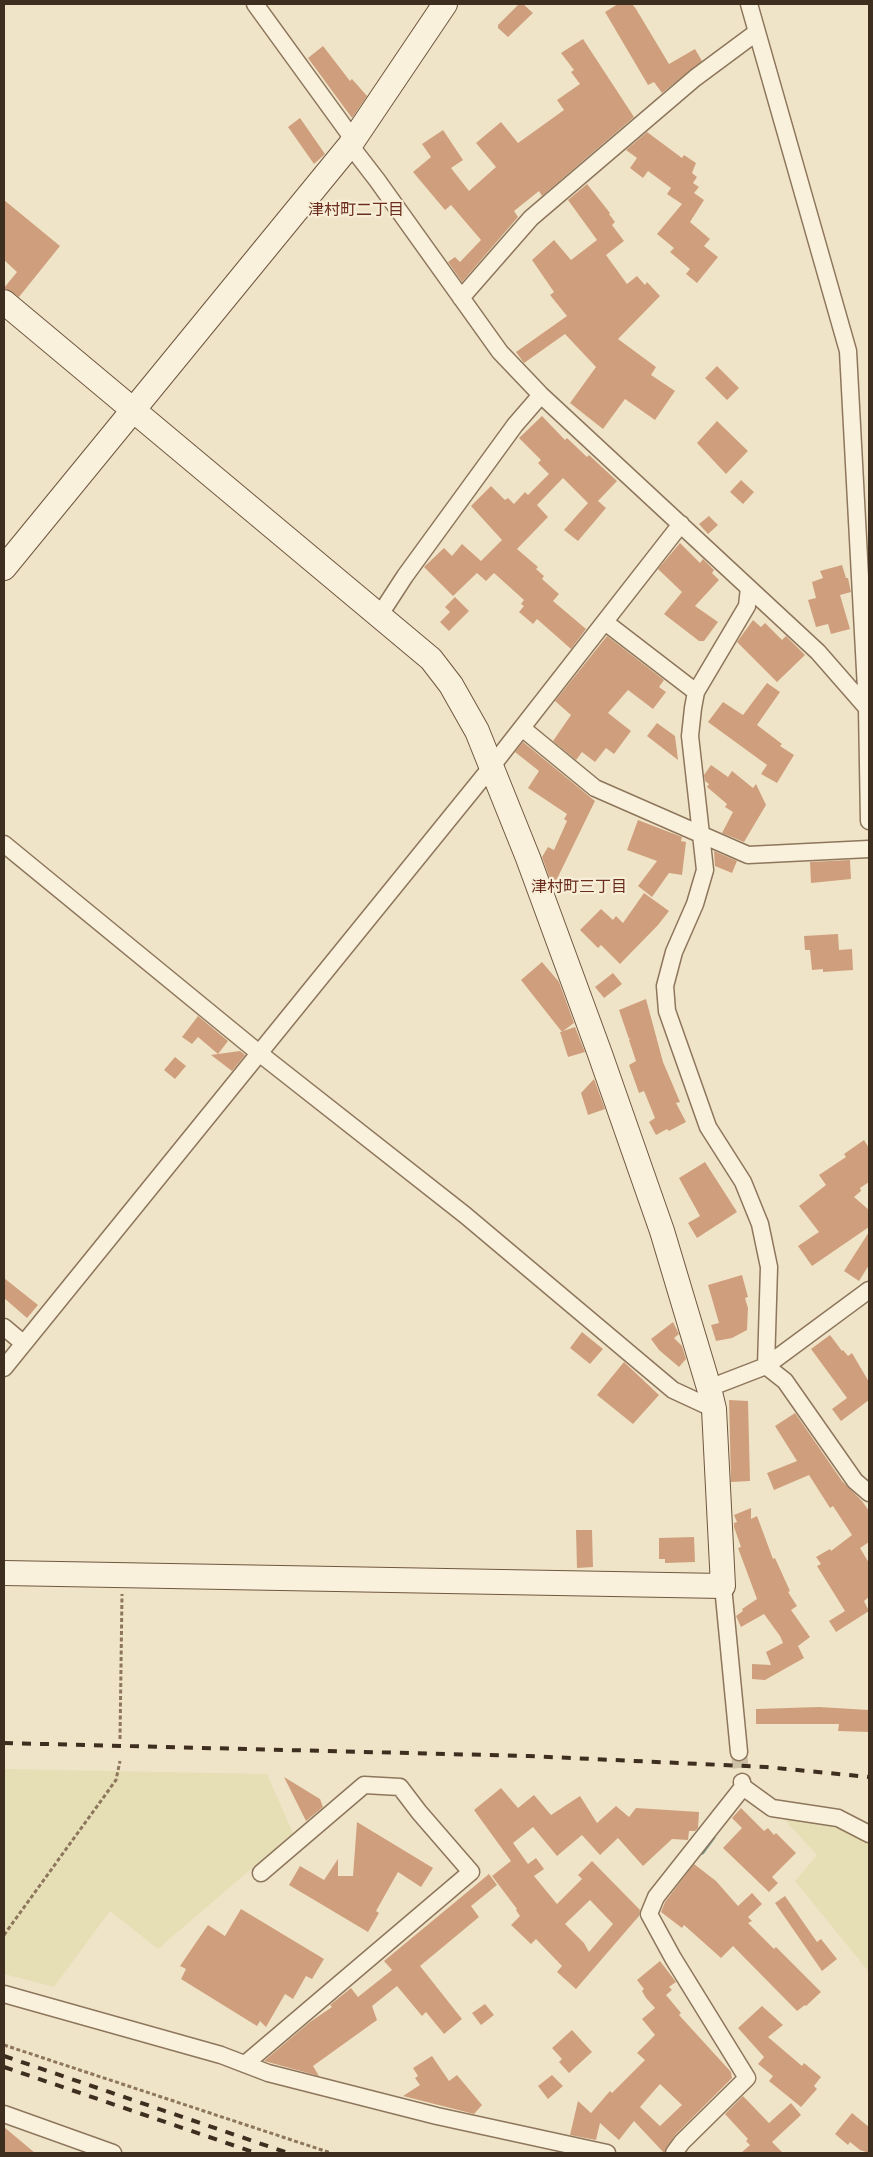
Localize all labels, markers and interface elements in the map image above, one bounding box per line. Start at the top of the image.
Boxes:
district label: 津村町二丁目 [308,201,404,221]
district label: 津村町三丁目 [531,878,627,898]

